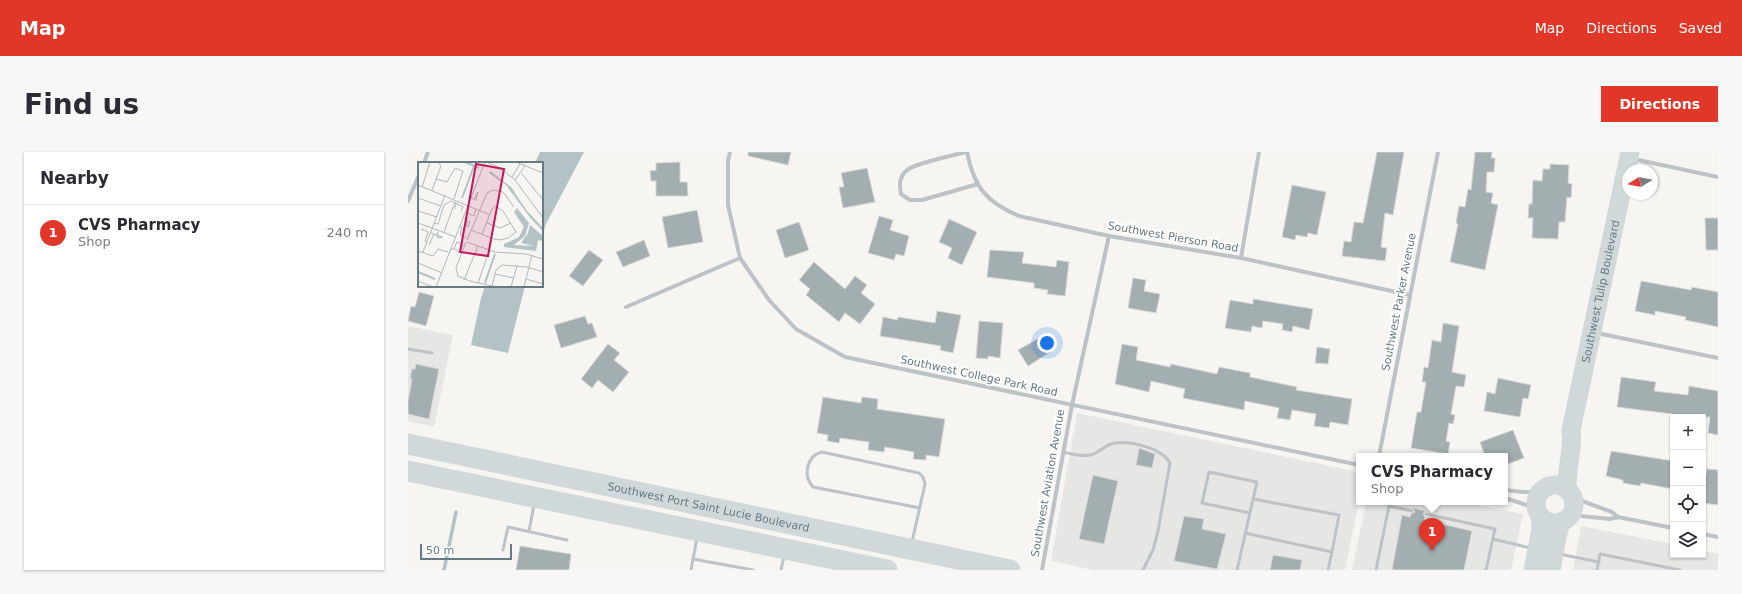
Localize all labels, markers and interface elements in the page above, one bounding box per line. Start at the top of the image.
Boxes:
text: Map [20,17,65,39]
text: Map [1535,20,1564,36]
text: Directions [1586,20,1657,36]
text: Saved [1679,20,1722,36]
button: Directions [1601,86,1718,122]
text: Find us [24,88,139,121]
inset map [418,162,543,287]
north arrow [1622,164,1658,200]
text: Nearby [40,168,109,188]
text: CVS Pharmacy [78,216,200,234]
street label: Southwest Pierson Road [1107,219,1239,255]
street label: Southwest Tulip Boulevard [1579,219,1622,364]
text: 1 [48,225,58,240]
text: 240 m [326,225,368,240]
street label: Southwest Parker Avenue [1379,232,1419,372]
text: Shop [78,234,111,249]
your location [1037,333,1057,353]
street label: Southwest College Park Road [899,353,1059,399]
street label: Southwest Aviation Avenue [1029,408,1067,558]
map controls [1670,414,1706,558]
button: + [1670,414,1706,450]
button: − [1670,450,1706,486]
popup [1356,453,1508,505]
text: CVS Pharmacy [1371,463,1493,481]
street label: Southwest Port Saint Lucie Boulevard [606,479,811,534]
text: Shop [1371,481,1404,496]
button: locate [1670,486,1706,522]
pin: 1 [1419,518,1445,551]
button: layers [1670,522,1706,558]
scale bar [420,542,512,561]
text: 50 m [426,544,454,557]

